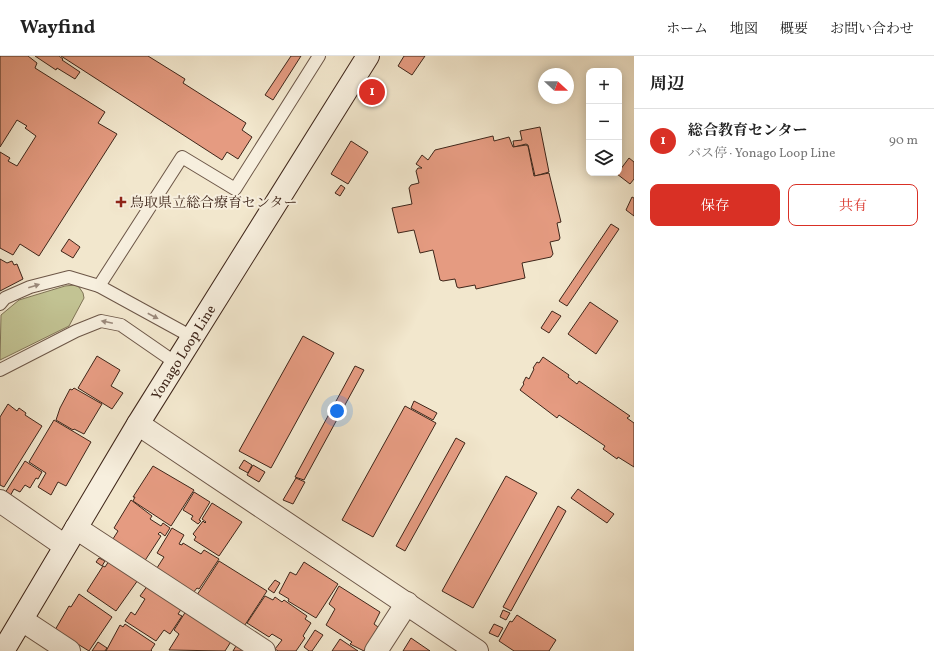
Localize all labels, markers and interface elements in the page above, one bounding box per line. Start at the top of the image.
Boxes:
text: Wayfind [20,15,95,41]
text: ホーム [666,20,708,39]
text: 地図 [730,20,758,39]
text: 概要 [780,20,808,39]
text: お問い合わせ [830,20,914,39]
north arrow [538,68,574,104]
map controls [586,68,622,176]
button: + [586,68,622,104]
text: 周辺 [650,73,684,96]
pin: 1 [359,77,385,107]
button: − [586,104,622,140]
text: 総合教育センター [688,121,807,142]
text: 1 [660,132,666,150]
text: 90 m [889,132,918,150]
button: layers [586,140,622,176]
text: バス停 · Yonago Loop Line [688,145,835,163]
button: 保存 [650,184,780,226]
button: 共有 [788,184,918,226]
place label: 鳥取県立総合療育センター [130,194,297,213]
marker: 鳥取県立総合療育センター [115,196,127,208]
one-way arrow [28,283,40,289]
street label: Yonago Loop Line [147,301,221,404]
one-way arrow [147,313,159,319]
one-way arrow [101,319,113,325]
your location [327,401,347,421]

